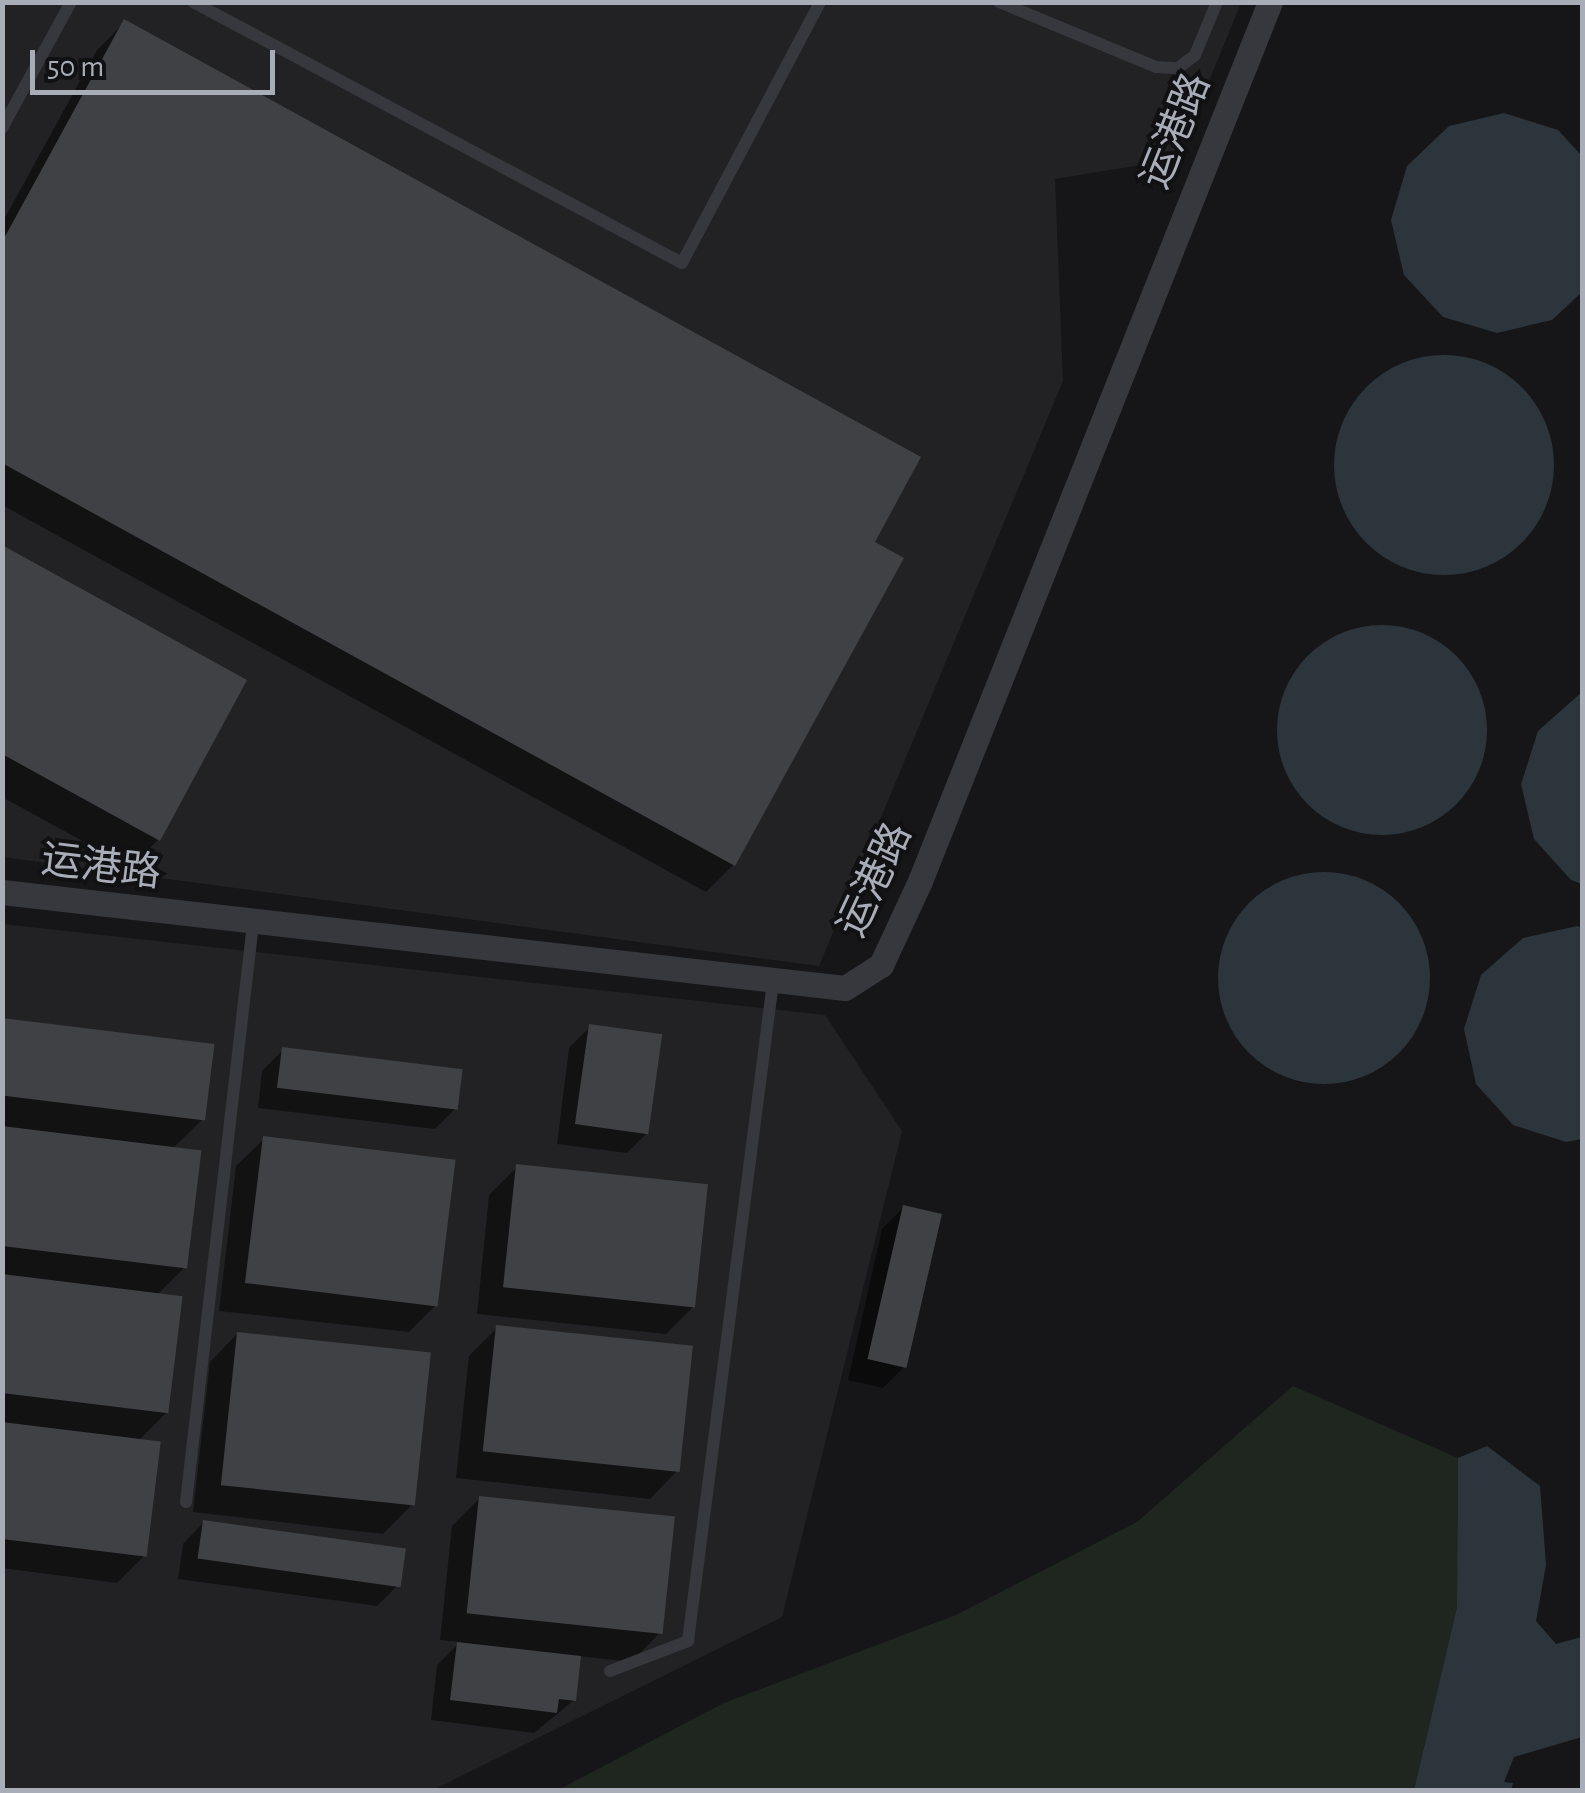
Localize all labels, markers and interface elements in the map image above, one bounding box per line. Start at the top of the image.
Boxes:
scale bar [35,30,280,92]
text: 50 m [47,52,104,82]
street label: 运港路 [1131,66,1221,196]
street label: 运港路 [828,815,922,945]
street label: 运港路 [39,836,163,898]

